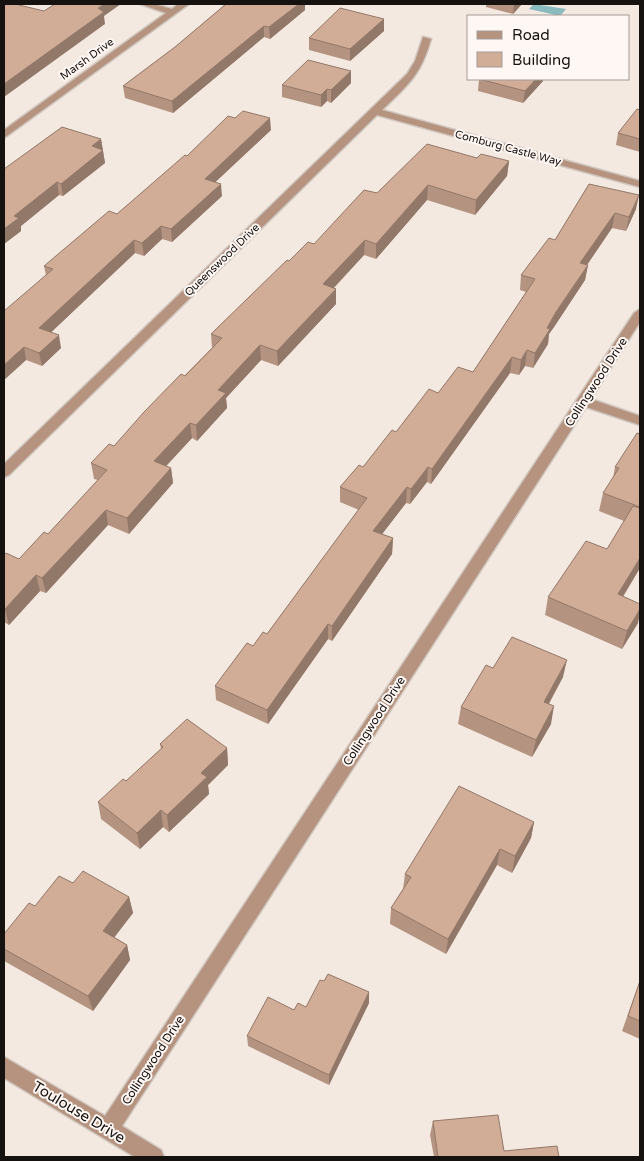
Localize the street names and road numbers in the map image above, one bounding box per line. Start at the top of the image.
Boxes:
street label: Marsh Drive [58,35,116,83]
street label: Comburg Castle Way [453,128,563,168]
street label: Queenswood Drive [182,221,262,299]
street label: Collingwood Drive [562,335,630,429]
street label: Collingwood Drive [340,674,408,768]
street label: Collingwood Drive [119,1013,187,1107]
street label: Toulouse Drive [29,1077,129,1147]

